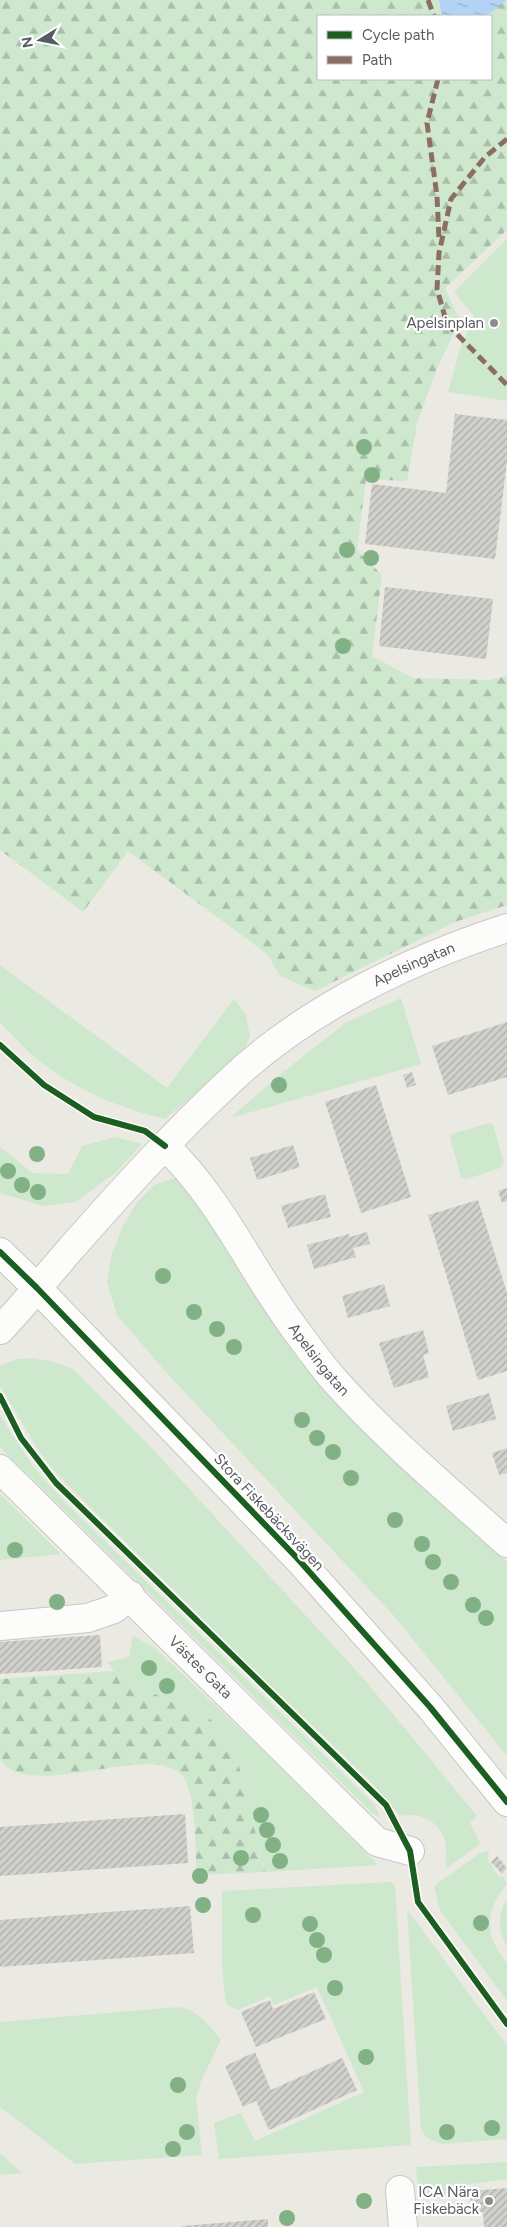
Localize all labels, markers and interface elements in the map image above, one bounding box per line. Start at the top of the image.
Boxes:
north arrow [15,15,65,65]
legend [317,15,492,80]
text: Cycle path [362,26,434,44]
text: N [18,35,37,49]
text: Path [362,51,392,69]
place label: Apelsinplan [406,314,484,332]
marker: Apelsinplan [488,317,500,329]
street label: Apelsingatan [370,938,457,990]
street label: Apelsingatan [285,1320,353,1400]
street label: Stora Fiskebäcksvägen [210,1450,328,1574]
street label: Västes Gata [165,1632,236,1703]
place label: ICA Nära Fiskebäck [413,2183,480,2218]
marker: ICA Nära Fiskebäck [483,2195,495,2207]

